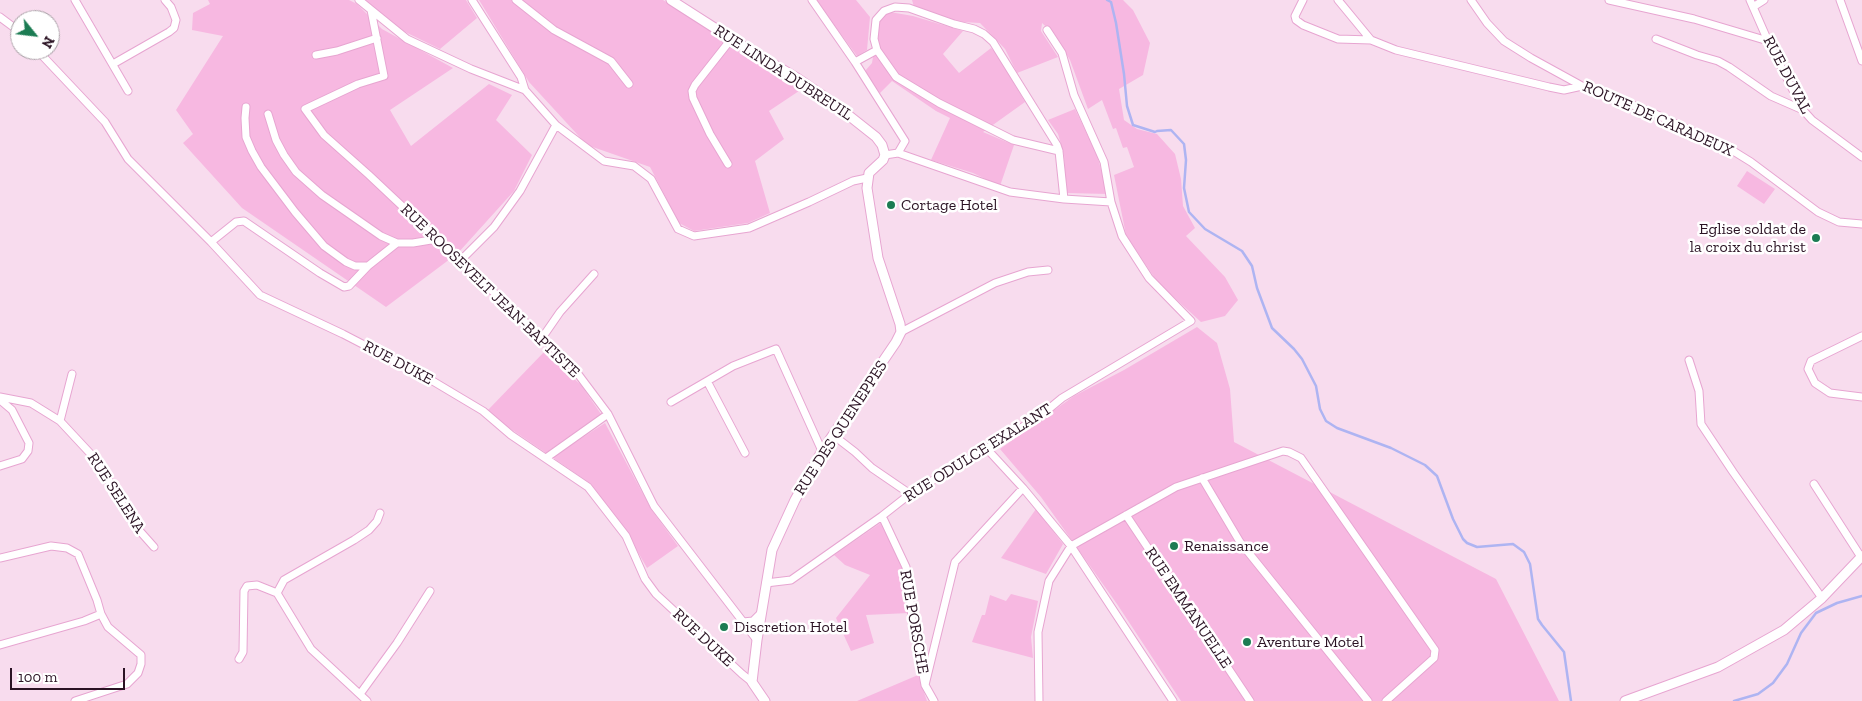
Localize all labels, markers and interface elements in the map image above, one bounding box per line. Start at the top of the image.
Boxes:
north arrow [10,10,60,60]
street label: RUE LINDA DUBREUIL [710,21,856,125]
text: N [38,33,58,51]
street label: RUE DUVAL [1759,33,1815,117]
street label: ROUTE DE CARADEUX [1580,77,1736,161]
place label: Cortage Hotel [901,195,997,215]
marker: Cortage Hotel [885,199,897,211]
street label: RUE ROOSEVELT JEAN-BAPTISTE [396,200,584,382]
place label: Eglise soldat de la croix du christ [1690,219,1806,257]
marker: Eglise soldat de la croix du christ [1810,232,1822,244]
street label: RUE DUKE [360,337,436,389]
street label: RUE DES QUENEPPES [790,357,892,499]
street label: RUE ODULCE EXALANT [900,400,1056,506]
street label: RUE SELENA [83,449,149,537]
place label: Renaissance [1184,536,1268,556]
marker: Renaissance [1168,540,1180,552]
street label: RUE EMMANUELLE [1140,544,1236,672]
street label: RUE PORSCHE [895,569,933,675]
street label: RUE DUKE [668,605,738,671]
place label: Discretion Hotel [734,617,847,637]
marker: Discretion Hotel [718,621,730,633]
place label: Aventure Motel [1257,632,1364,652]
marker: Aventure Motel [1241,636,1253,648]
scale bar [12,658,128,690]
text: 100 m [18,668,57,686]

